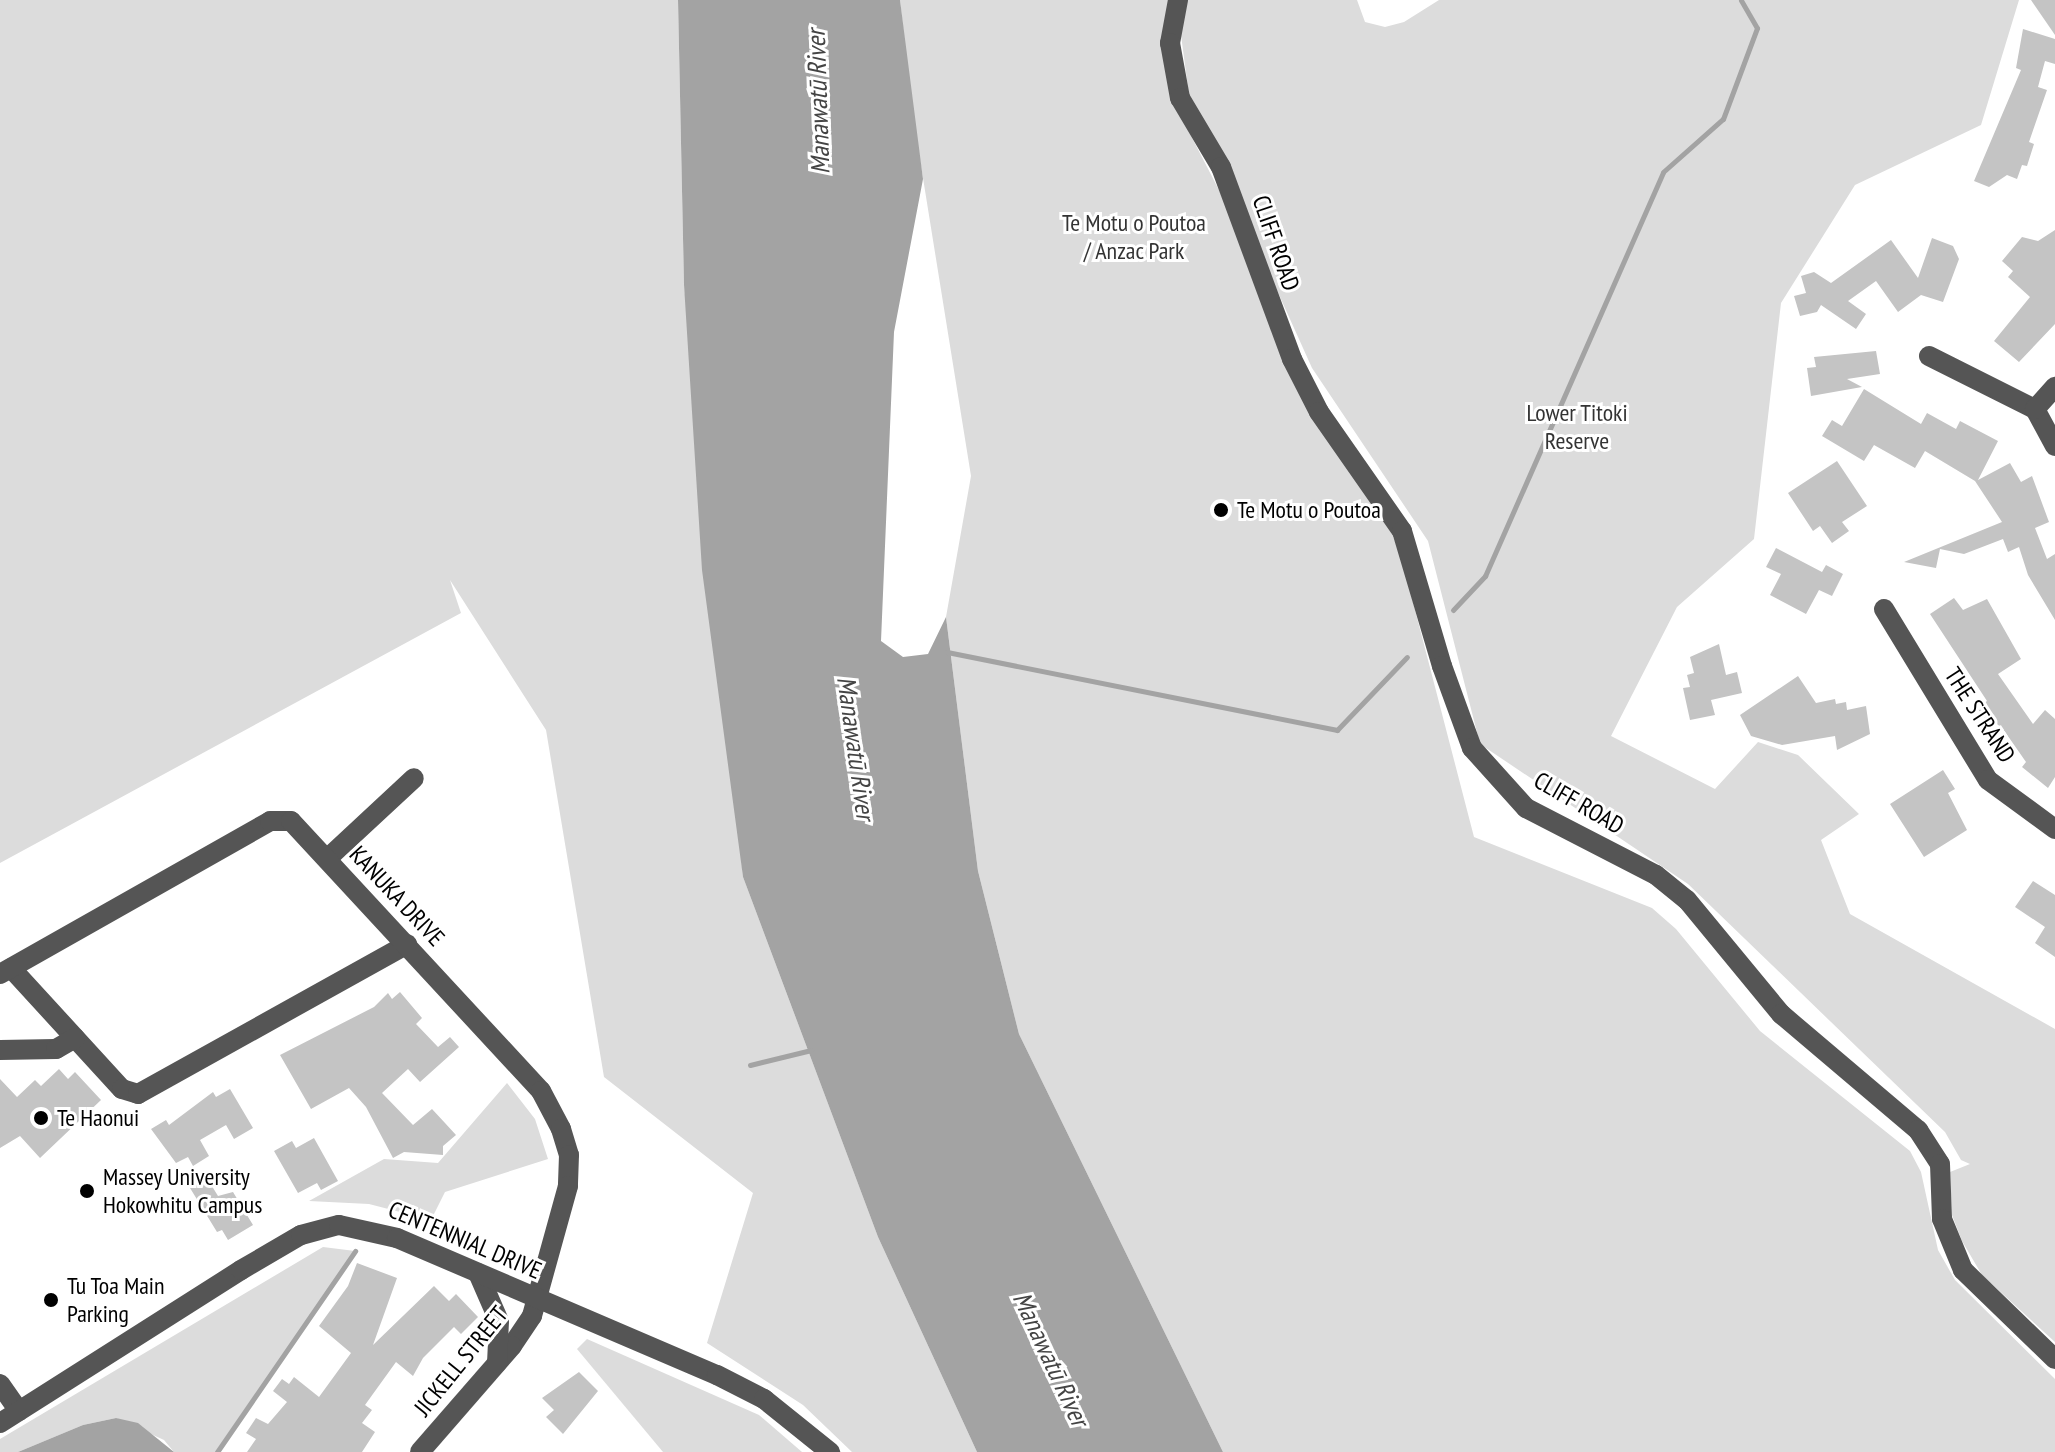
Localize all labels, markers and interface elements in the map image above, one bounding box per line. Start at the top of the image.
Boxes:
water label: Manawatū River [800,29,836,175]
street label: CLIFF ROAD [1246,192,1306,294]
park label: Te Motu o Poutoa / Anzac Park [1062,209,1206,265]
park label: Lower Titoki Reserve [1526,399,1628,455]
place label: Te Motu o Poutoa [1237,496,1381,524]
marker: Te Motu o Poutoa [1212,501,1230,519]
street label: THE STRAND [1939,662,2021,768]
water label: Manawatū River [830,674,882,822]
street label: CLIFF ROAD [1529,766,1629,840]
street label: KANUKA DRIVE [343,840,451,952]
place label: Te Haonui [57,1104,139,1132]
marker: Te Haonui [32,1109,50,1127]
place label: Massey University Hokowhitu Campus [103,1163,262,1219]
marker: Massey University Hokowhitu Campus [78,1182,96,1200]
street label: CENTENNIAL DRIVE [384,1195,546,1285]
place label: Tu Toa Main Parking [67,1272,165,1328]
water label: Manawatū River [1006,1287,1096,1431]
marker: Tu Toa Main Parking [42,1291,60,1309]
street label: JICKELL STREET [408,1300,514,1422]

